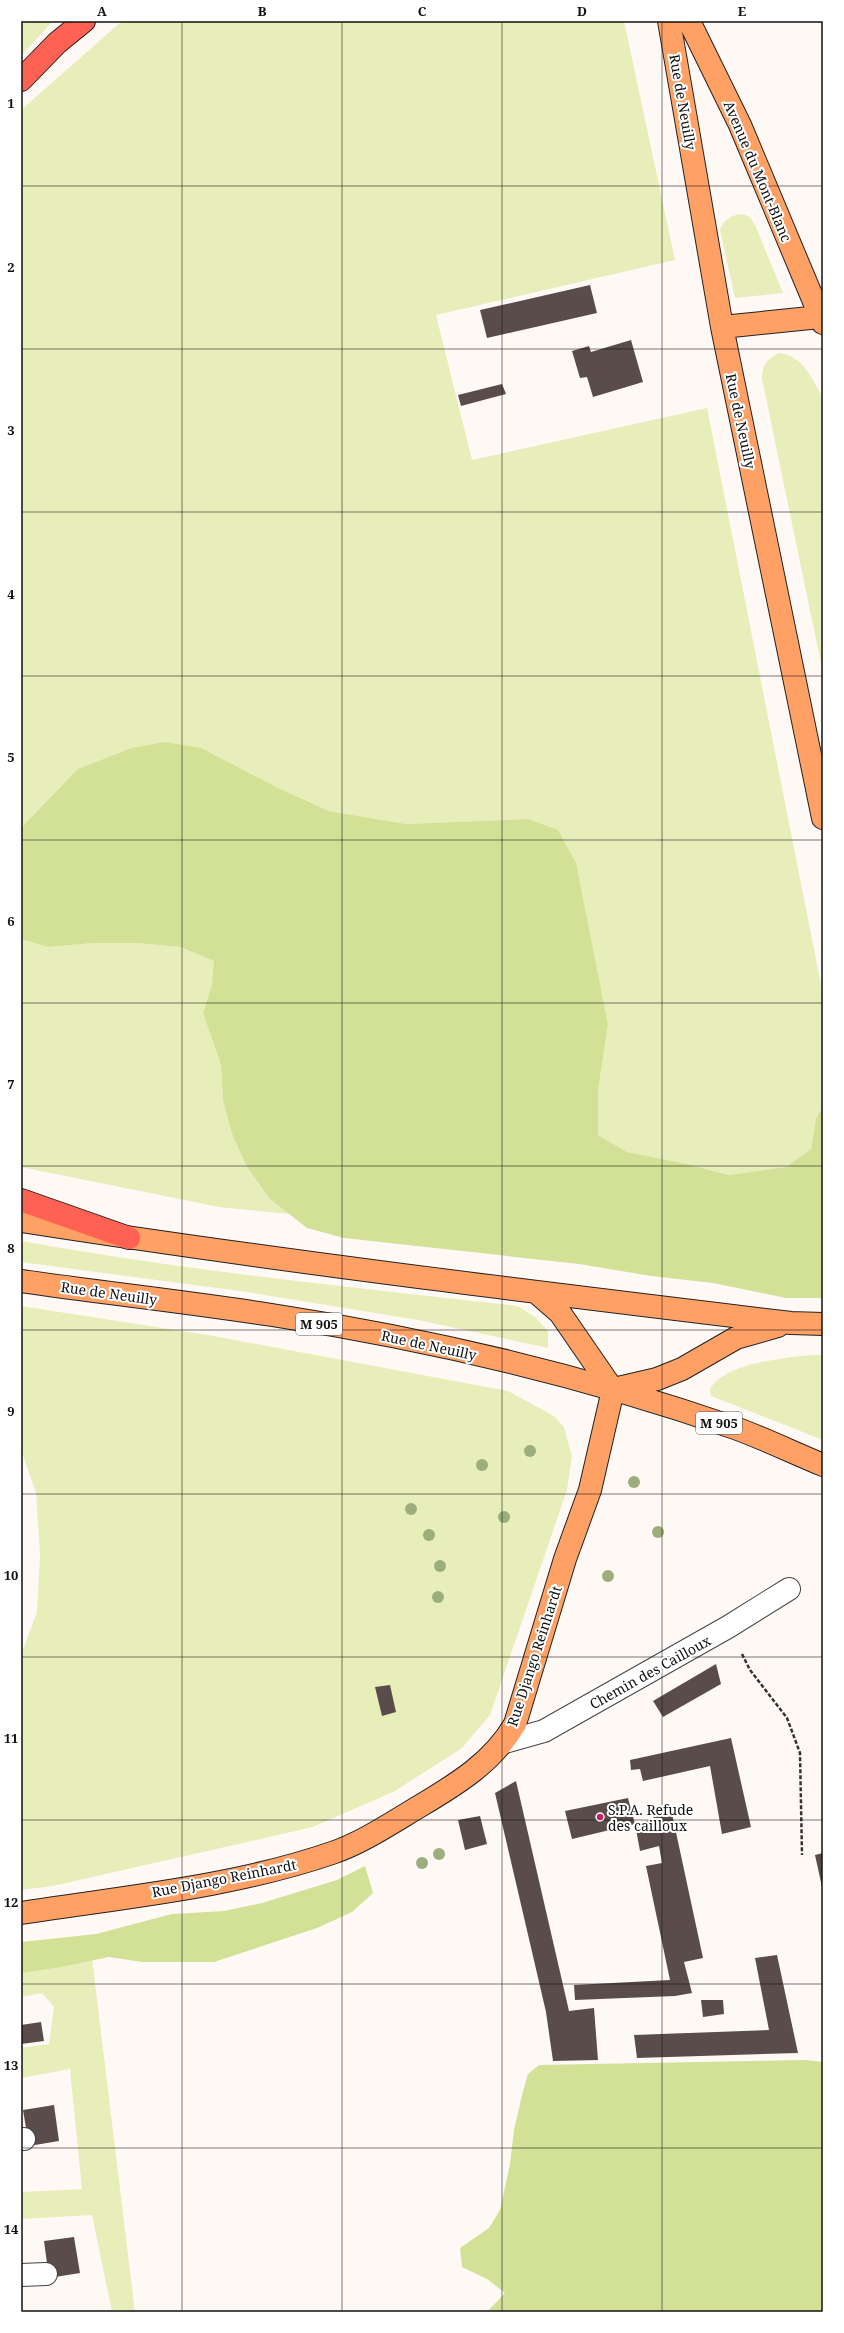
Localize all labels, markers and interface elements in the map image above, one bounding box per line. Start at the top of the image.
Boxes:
text: A [97,2,107,20]
text: B [258,2,267,20]
text: C [418,2,427,20]
text: D [577,2,587,20]
text: E [738,2,747,20]
street label: Rue de Neuilly [665,53,701,152]
text: 1 [7,94,15,112]
street label: Avenue du Mont-Blanc [720,98,796,245]
text: 2 [7,258,15,276]
street label: Rue de Neuilly [722,372,760,471]
text: 3 [7,421,15,439]
text: 4 [7,585,15,603]
text: 5 [7,748,15,766]
text: 6 [7,912,15,930]
text: 7 [7,1075,15,1093]
text: 8 [7,1239,15,1257]
street label: Rue de Neuilly [60,1277,158,1309]
road number: M 905 [296,1313,342,1335]
street label: Rue de Neuilly [380,1326,479,1364]
text: 9 [7,1402,15,1420]
road number: M 905 [696,1412,742,1434]
text: 10 [4,1566,18,1584]
street label: Rue Django Reinhardt [502,1583,566,1729]
street label: Chemin des Cailloux [586,1630,715,1713]
text: 11 [4,1729,18,1747]
place label: S.P.A. Refude des cailloux [608,1800,693,1835]
marker: S.P.A. Refude des cailloux [595,1812,605,1822]
street label: Rue Django Reinhardt [150,1855,298,1901]
text: 12 [4,1893,18,1911]
text: 13 [4,2056,18,2074]
text: 14 [4,2220,19,2238]

